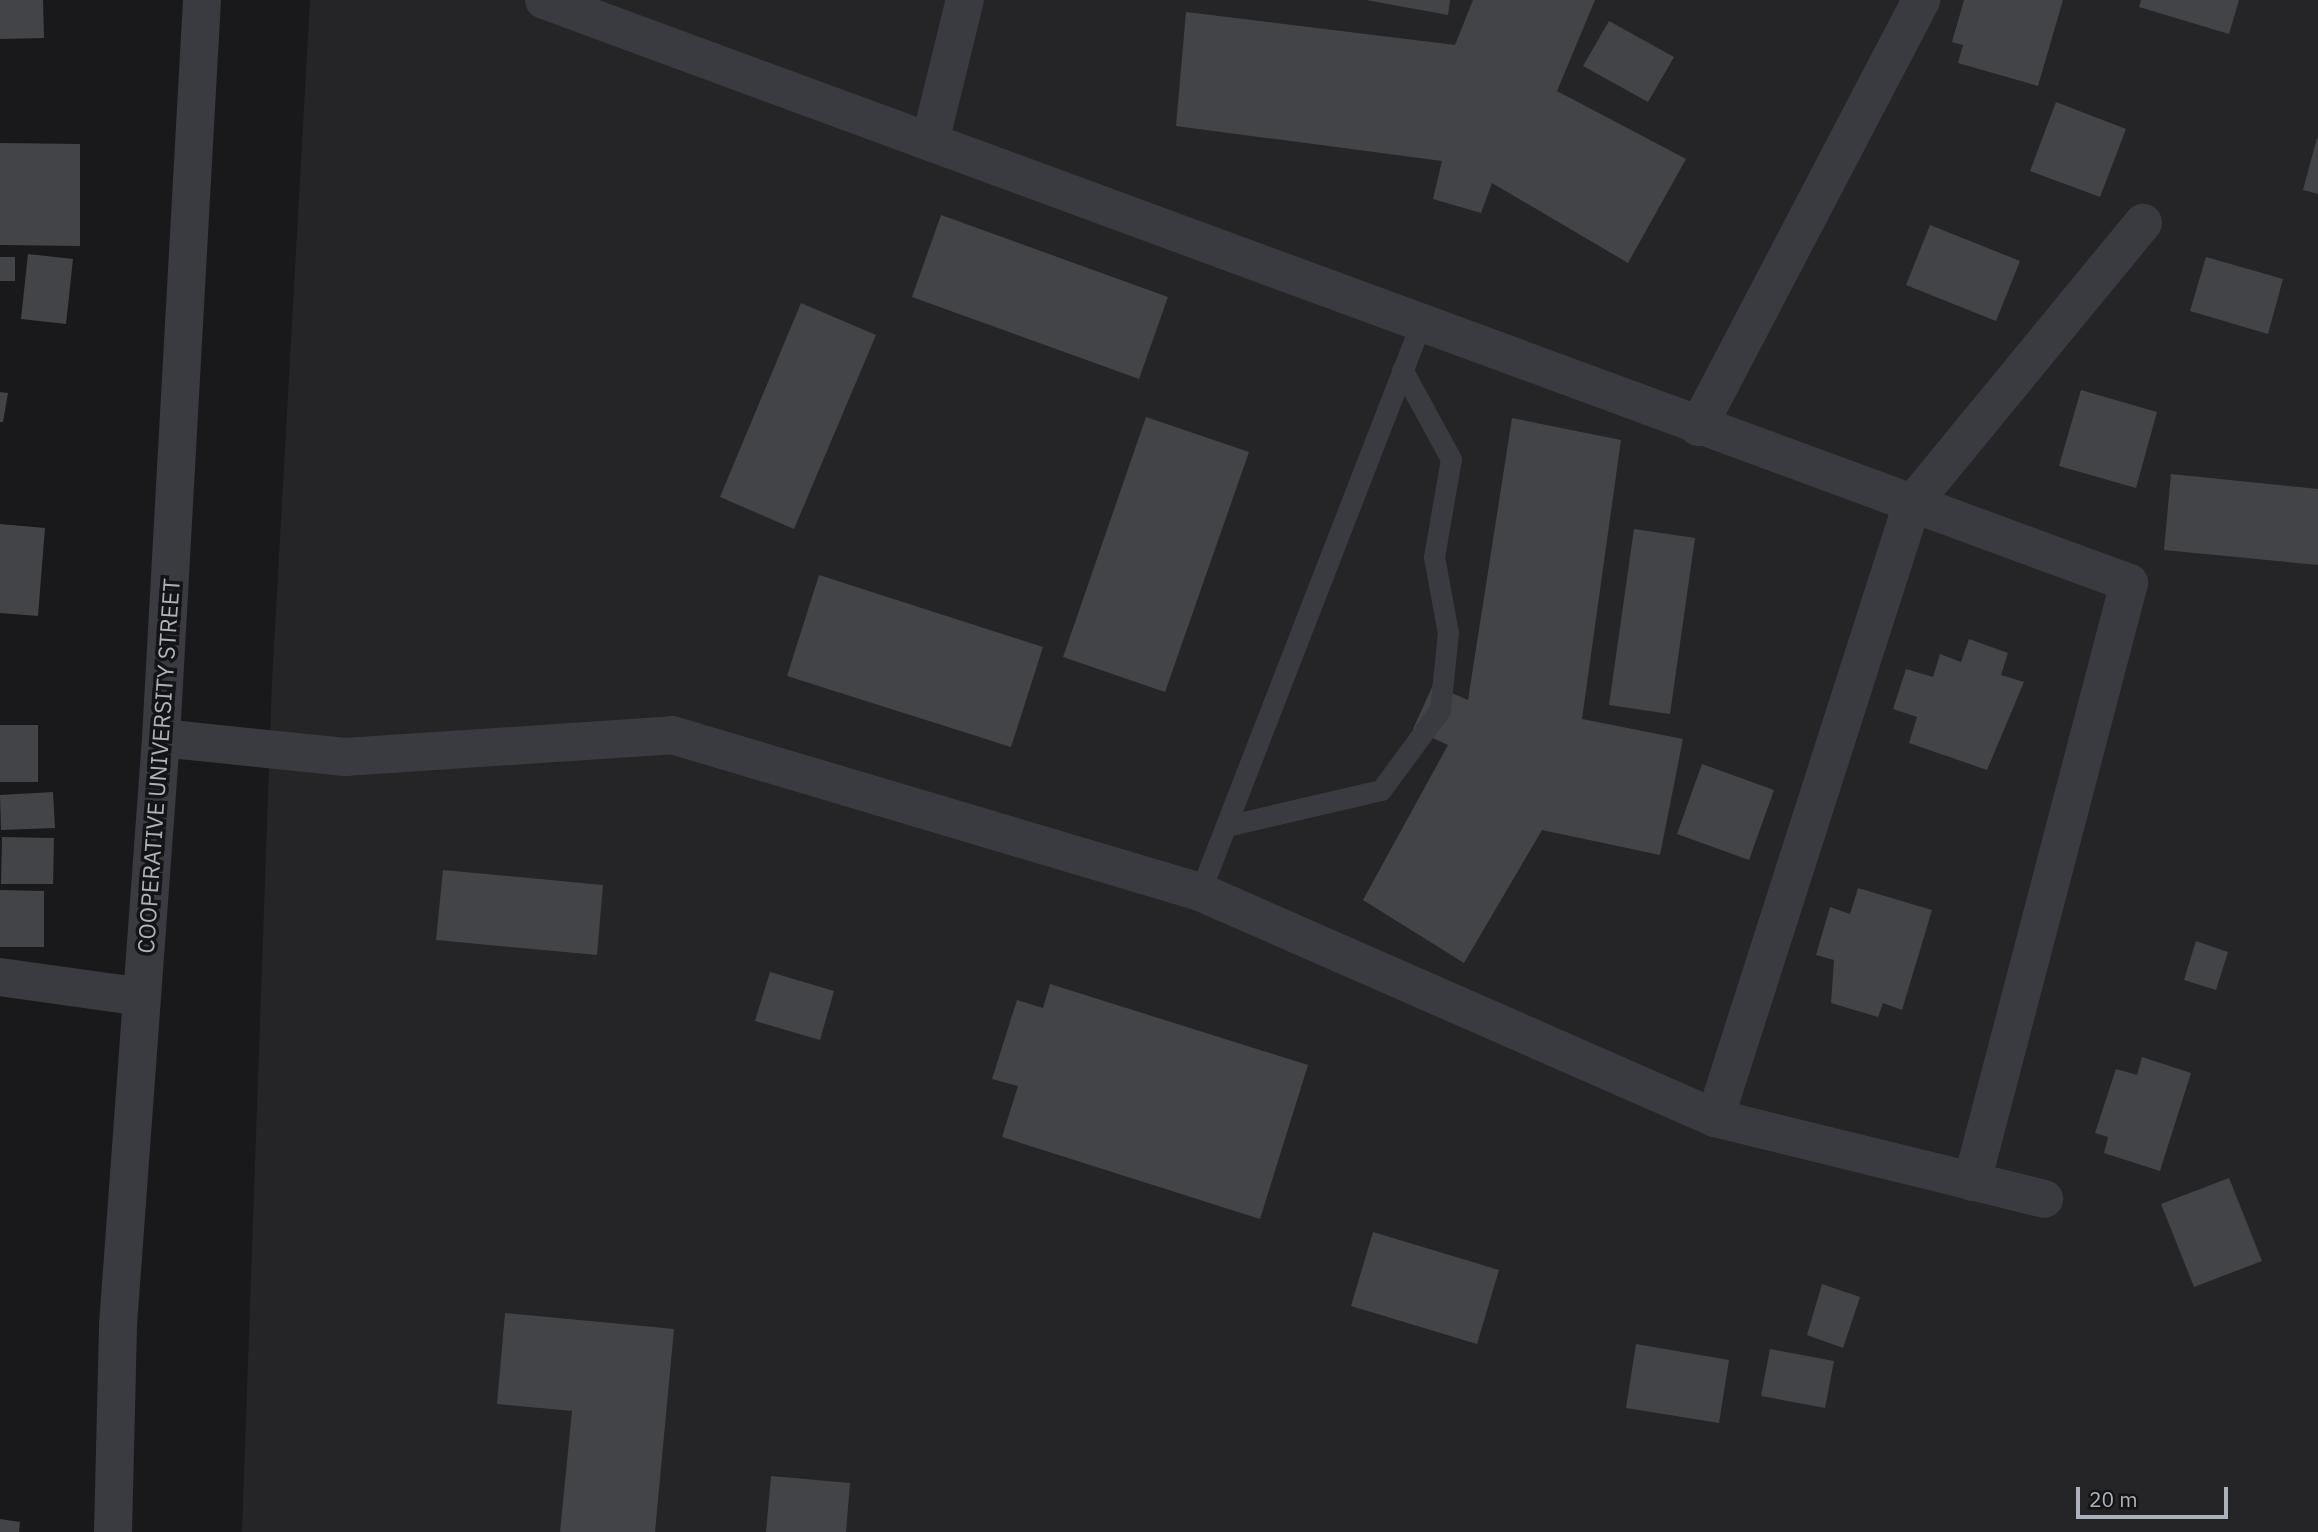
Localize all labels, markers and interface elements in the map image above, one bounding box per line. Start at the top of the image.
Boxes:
street label: COOPERATIVE UNIVERSITY STREET [131,578,185,954]
scale bar [2080,1472,2232,1516]
text: 20 m [2089,1485,2138,1513]

